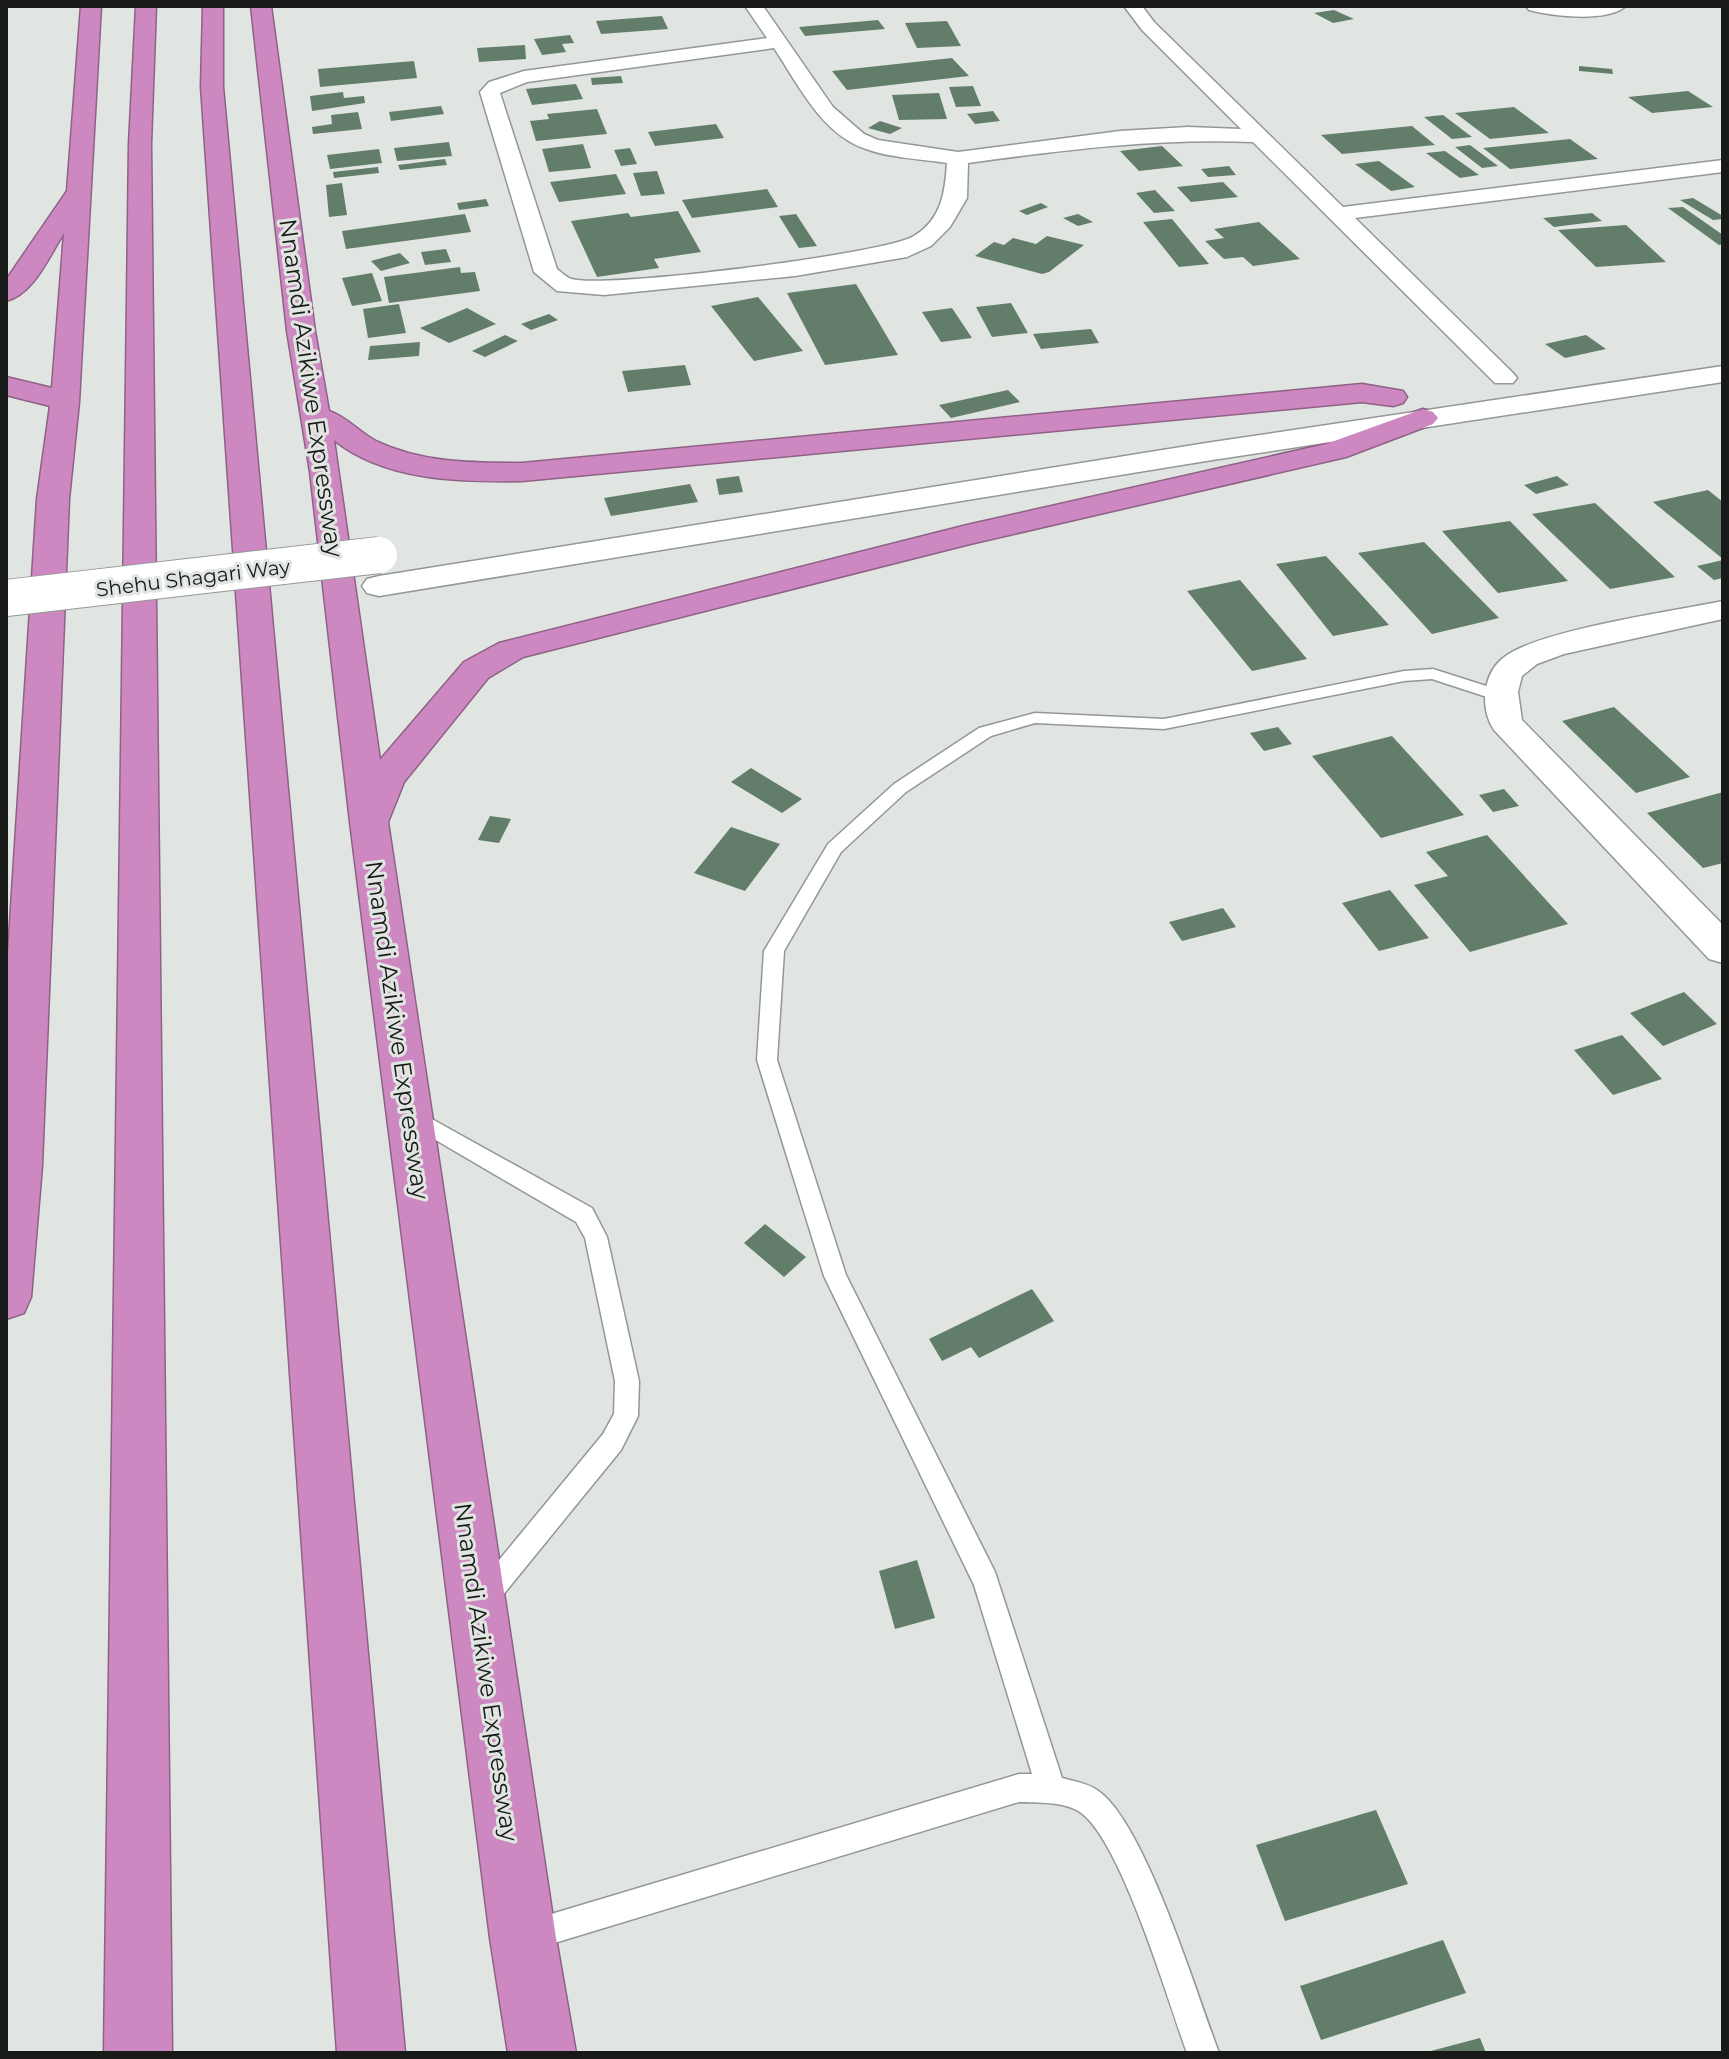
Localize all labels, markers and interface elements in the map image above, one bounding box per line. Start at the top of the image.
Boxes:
street label: Nnamdi Azikiwe Expressway [273,217,350,559]
street label: Shehu Shagari Way [95,554,291,602]
street label: Nnamdi Azikiwe Expressway [359,859,436,1201]
street label: Nnamdi Azikiwe Expressway [448,1501,525,1843]

